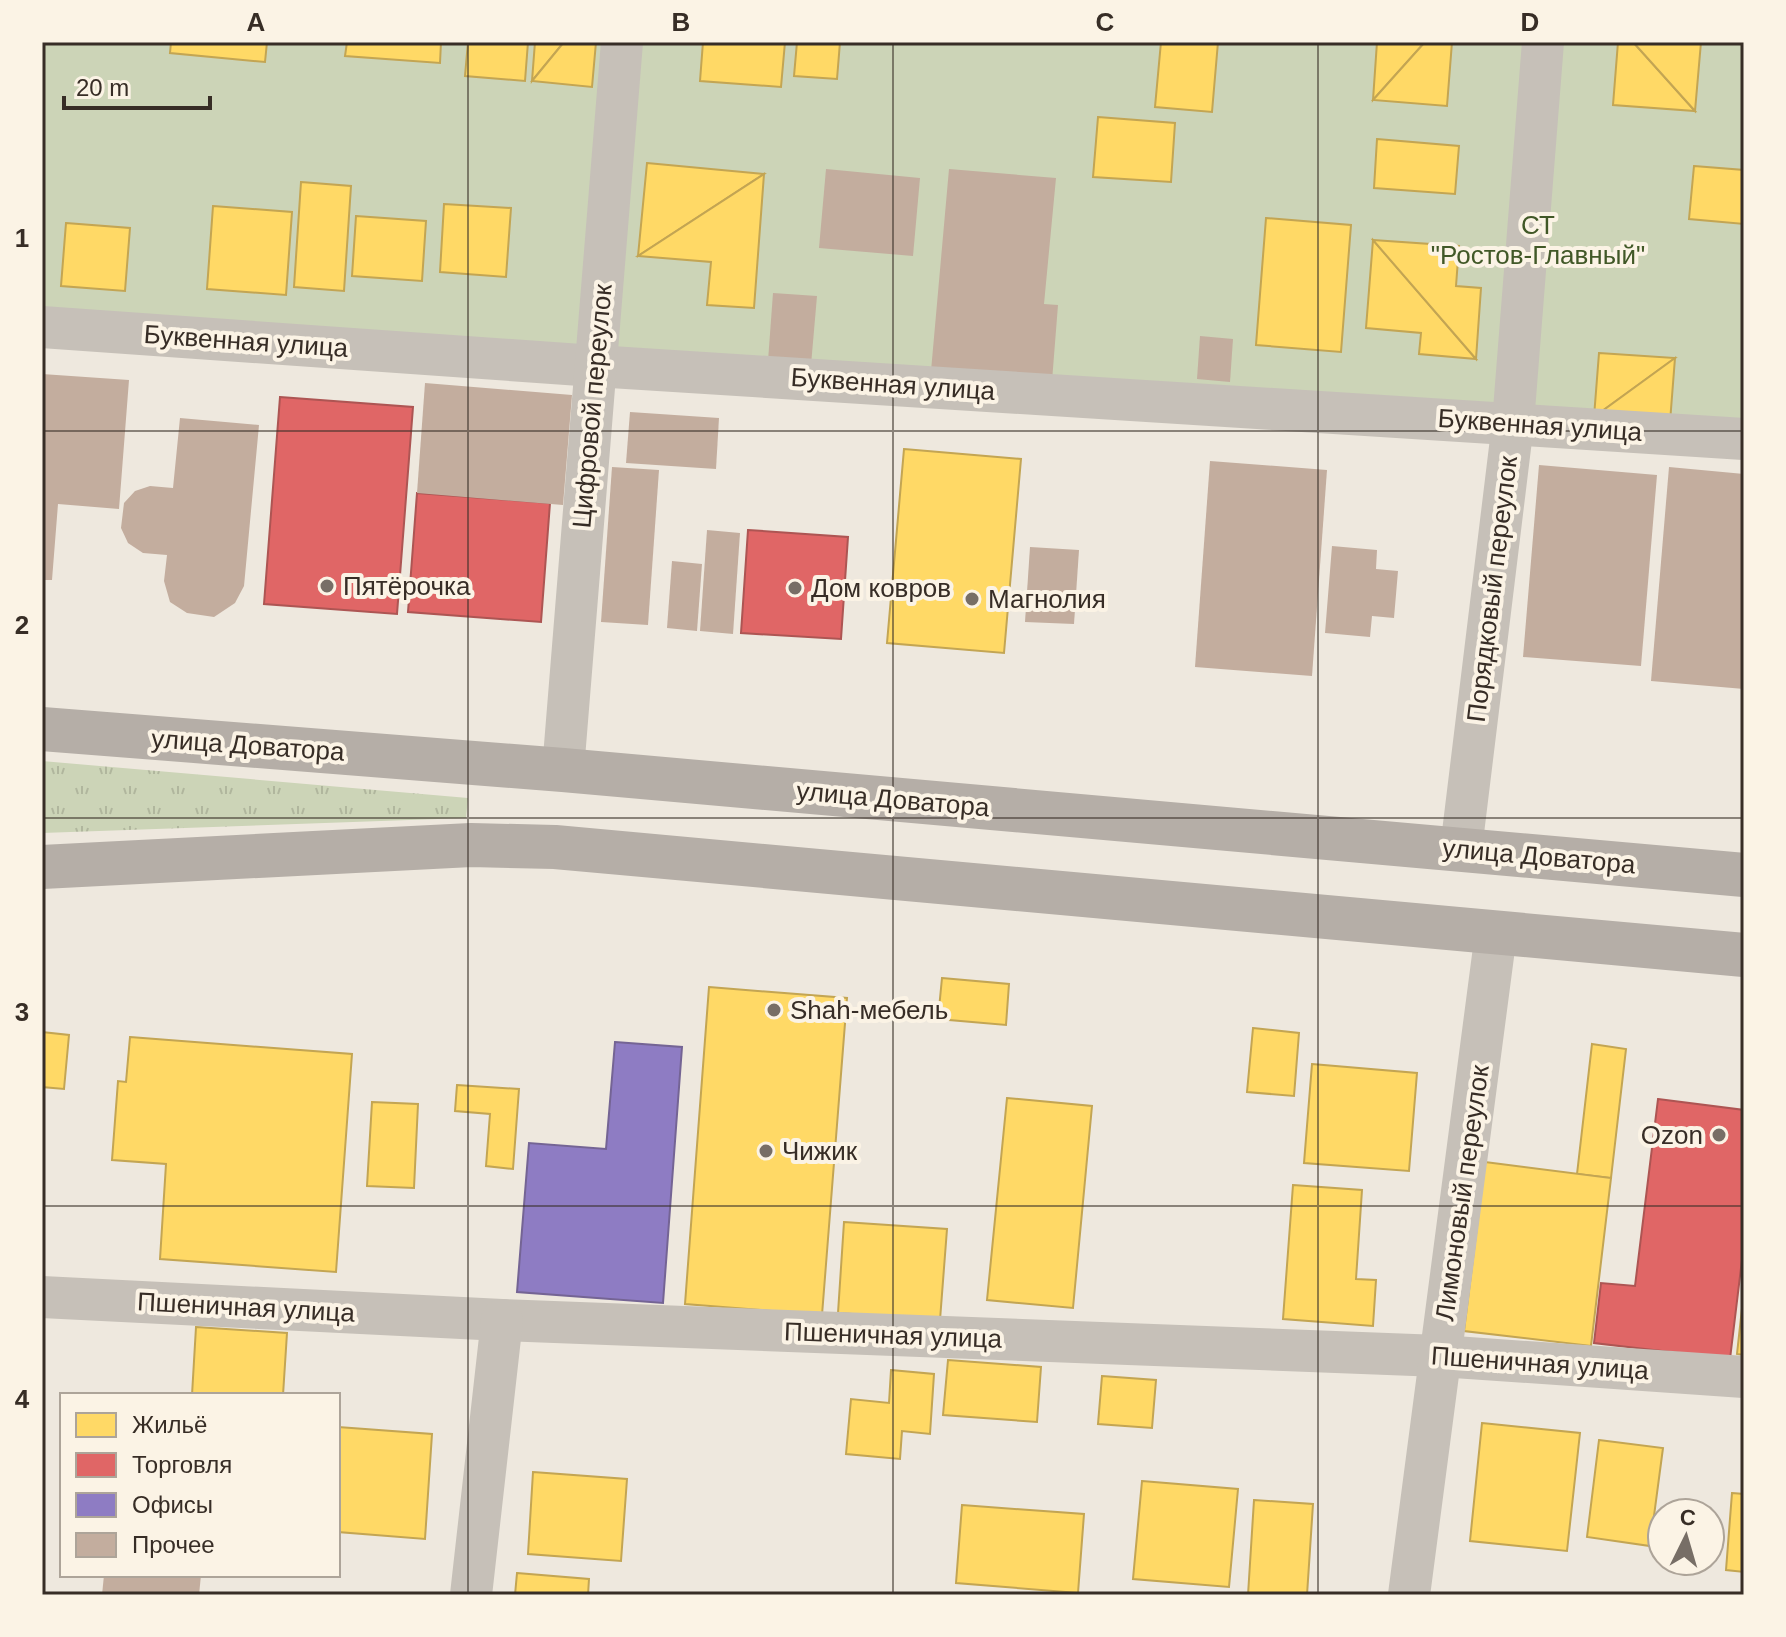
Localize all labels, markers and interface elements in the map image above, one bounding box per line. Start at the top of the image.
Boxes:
text: A [247,7,266,37]
text: B [672,7,690,37]
text: C [1096,7,1115,37]
text: D [1521,7,1539,37]
scale bar [64,60,210,110]
text: 20 m [76,74,129,101]
park label: СТ "Ростов-Главный" [1431,210,1645,270]
text: 1 [15,223,29,253]
street label: Цифровой переулок [566,282,618,529]
street label: Буквенная улица [143,319,350,363]
street label: Буквенная улица [790,362,997,406]
street label: Буквенная улица [1437,403,1644,447]
street label: Порядковый переулок [1461,454,1523,724]
place label: Пятёрочка [343,571,471,601]
place label: Дом ковров [811,573,951,603]
marker: Пятёрочка [318,577,336,595]
marker: Дом ковров [786,579,804,597]
place label: Магнолия [988,584,1106,614]
marker: Магнолия [963,590,981,608]
text: 2 [15,610,29,640]
street label: улица Доватора [150,723,346,767]
street label: улица Доватора [795,776,991,822]
street label: улица Доватора [1441,833,1637,879]
place label: Shah-мебель [790,995,948,1025]
text: 3 [15,997,29,1027]
marker: Shah-мебель [765,1001,783,1019]
street label: Лимоновый переулок [1429,1063,1495,1323]
place label: Ozon [1641,1120,1703,1150]
marker: Ozon [1710,1126,1728,1144]
place label: Чижик [782,1136,858,1166]
marker: Чижик [757,1142,775,1160]
street label: Пшеничная улица [136,1286,356,1328]
street label: Пшеничная улица [784,1316,1003,1354]
street label: Пшеничная улица [1430,1340,1650,1386]
text: 4 [15,1384,30,1414]
legend [60,1393,340,1577]
text: Жильё [132,1411,207,1438]
text: Торговля [132,1451,232,1478]
text: Офисы [132,1491,213,1518]
north arrow [1646,1497,1726,1577]
text: С [1679,1504,1697,1531]
text: Прочее [132,1531,215,1558]

